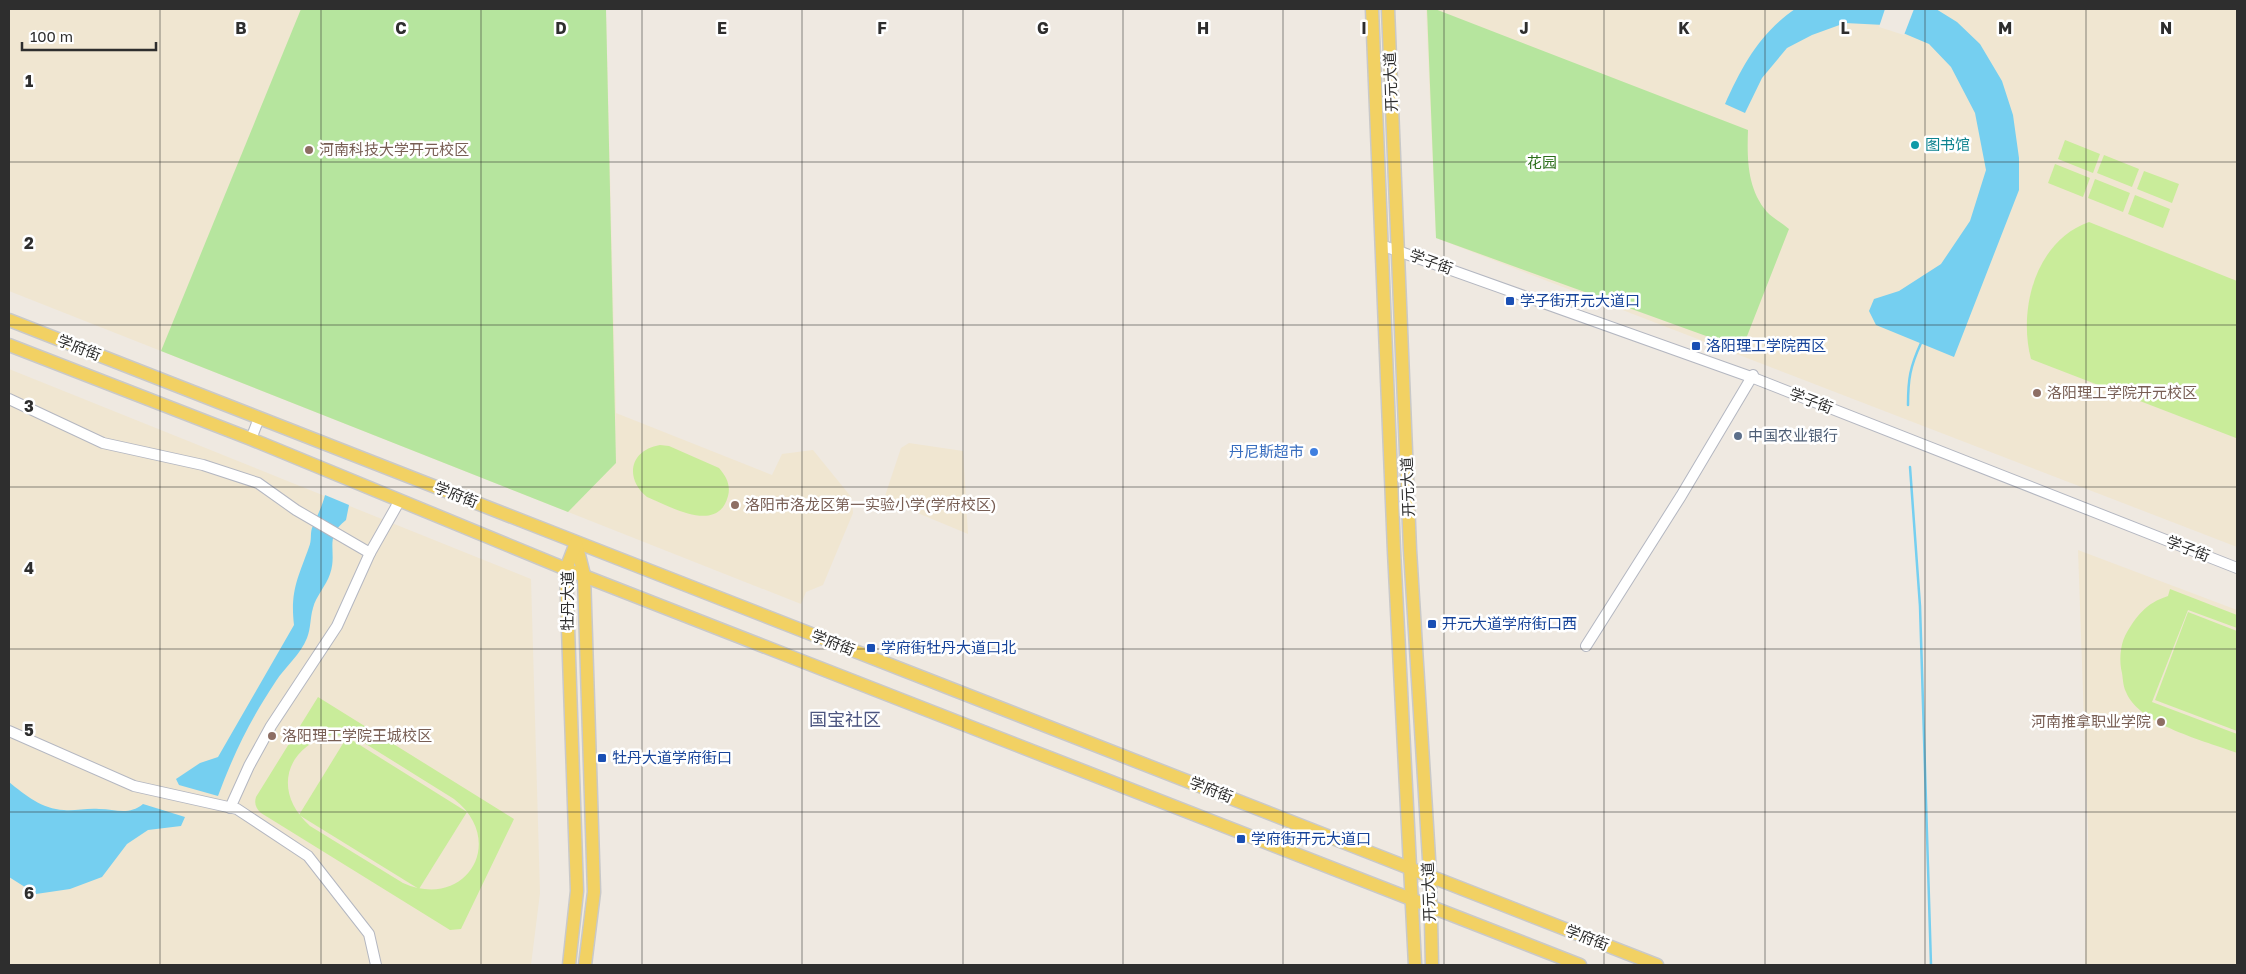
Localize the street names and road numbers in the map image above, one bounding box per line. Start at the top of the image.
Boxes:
street label: 开元大道 [1380,52,1400,112]
street label: 学子街 [1407,245,1456,277]
street label: 学府街 [55,331,104,364]
street label: 学子街 [1787,384,1836,417]
street label: 开元大道 [1397,457,1417,517]
street label: 学府街 [432,478,481,511]
street label: 学子街 [2164,532,2213,565]
street label: 牡丹大道 [558,571,576,631]
street label: 学府街 [809,626,858,659]
street label: 学府街 [1187,773,1236,806]
street label: 开元大道 [1418,862,1438,922]
street label: 学府街 [1563,921,1612,954]

